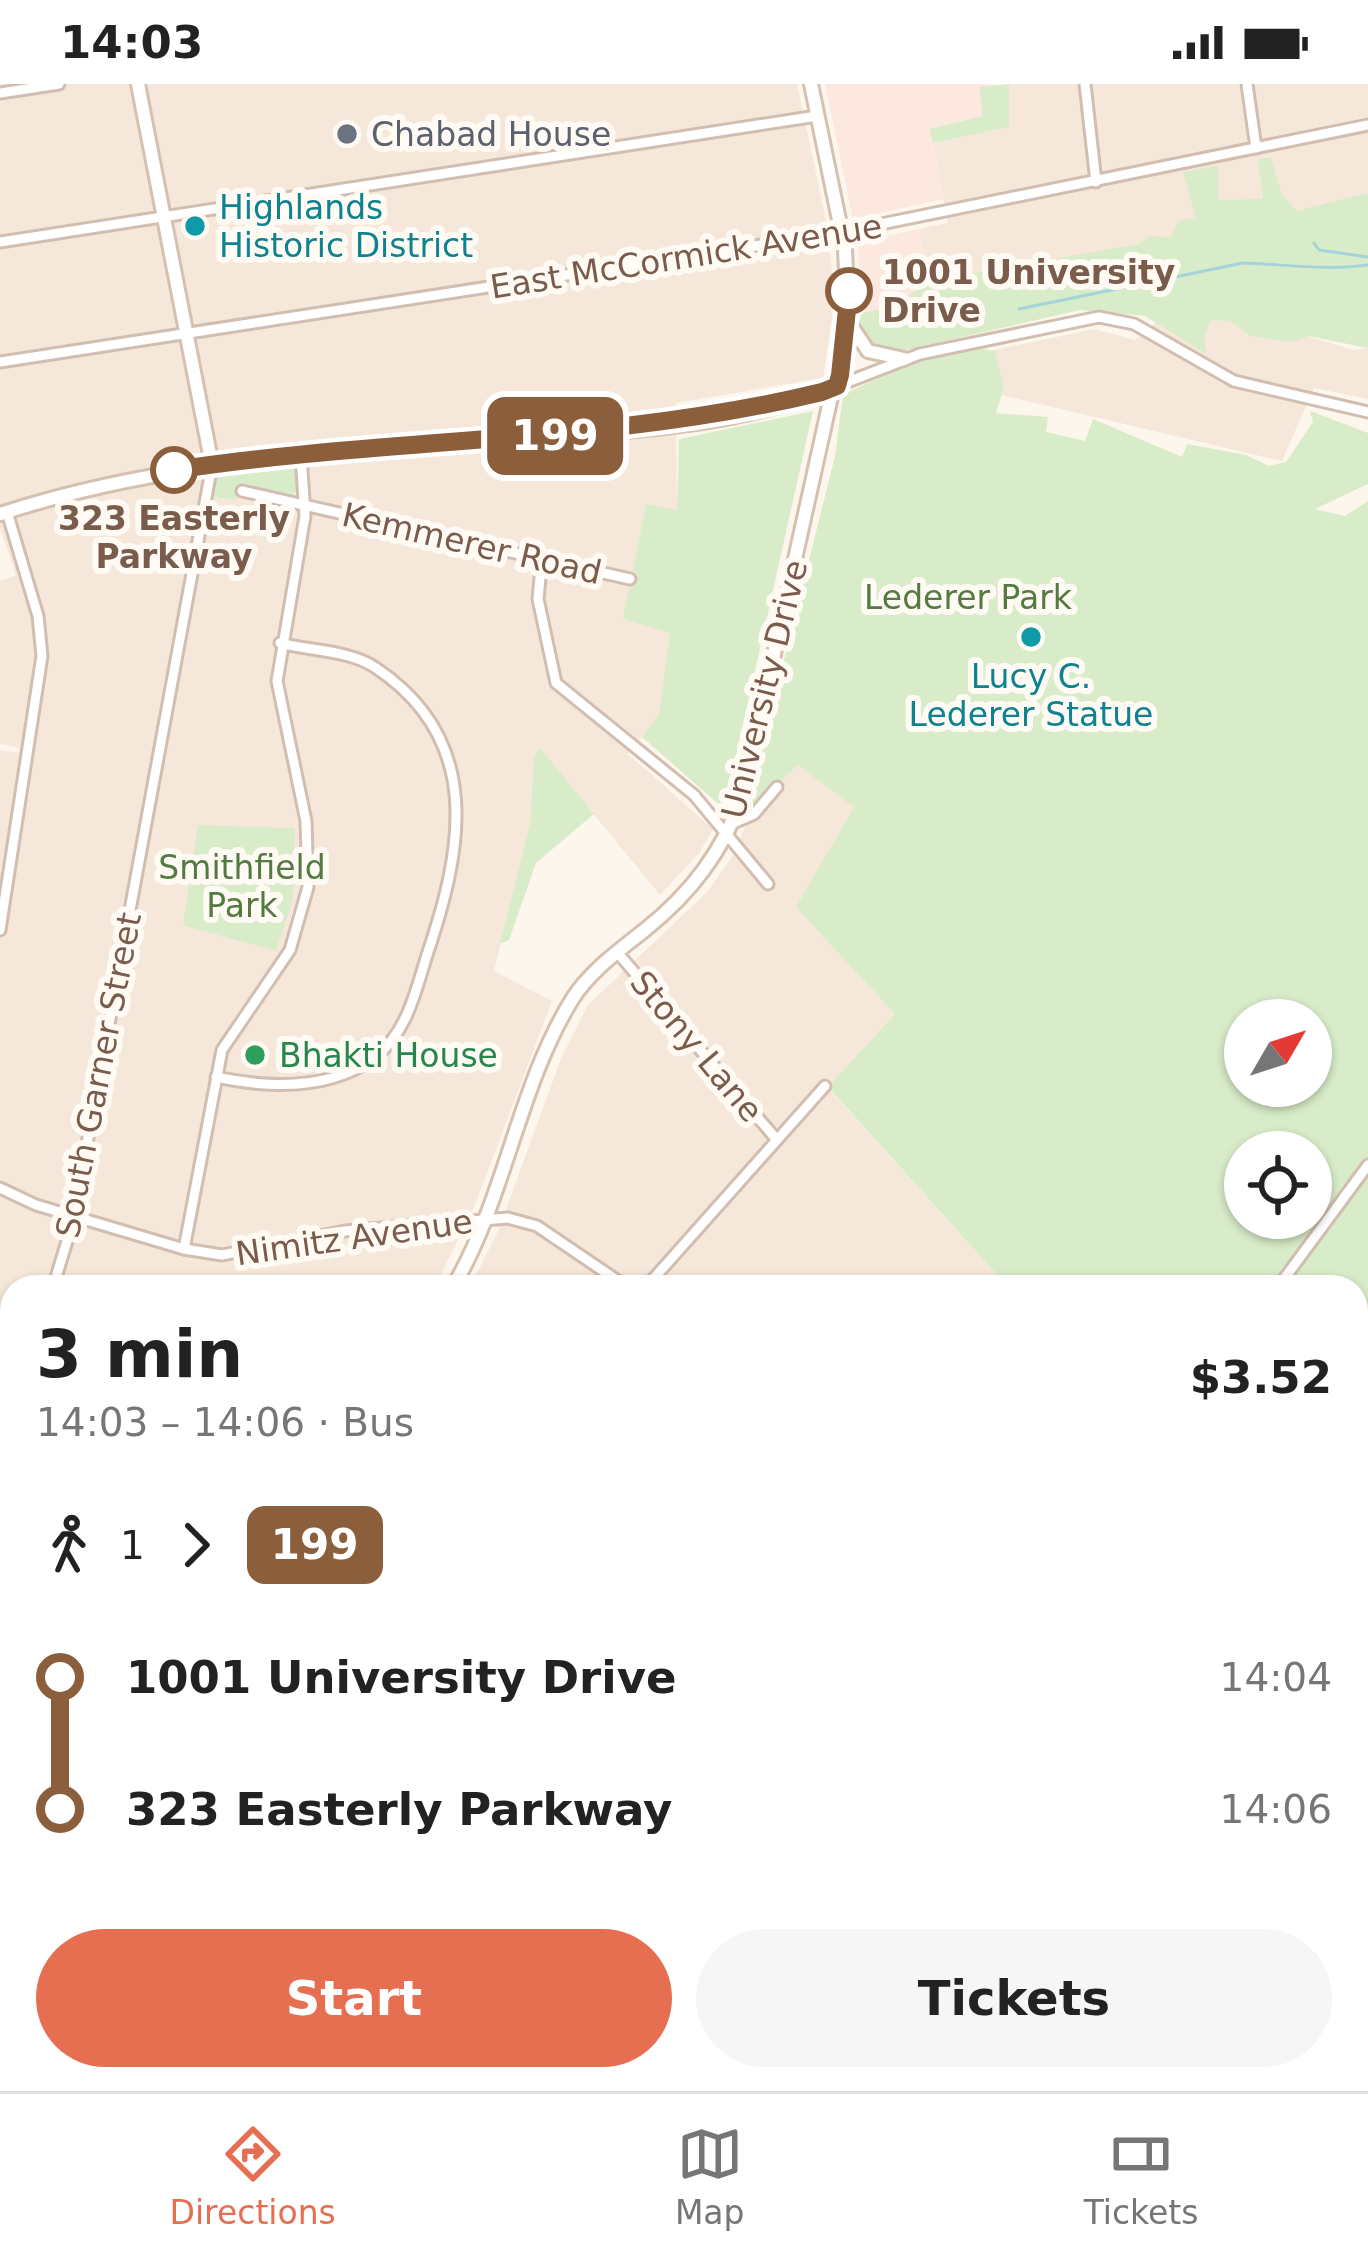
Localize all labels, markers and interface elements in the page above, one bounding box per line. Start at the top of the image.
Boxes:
text: 14:03 [60,16,203,69]
place label: Chabad House [371,115,611,154]
marker: Chabad House [334,121,360,147]
place label: Highlands Historic District [219,188,473,265]
street label: East McCormick Avenue [487,206,885,307]
marker: Highlands Historic District [182,213,208,239]
place label: 1001 University Drive [882,253,1175,330]
marker: 1001 University Drive [827,269,871,313]
line badge: 199 [486,397,624,475]
text: 199 [511,411,599,460]
marker: 323 Easterly Parkway [152,448,196,492]
street label: Kemmerer Road [338,495,605,592]
place label: 323 Easterly Parkway [58,499,290,576]
street label: University Drive [714,556,815,822]
park label: Lederer Park [864,578,1073,617]
marker: Lucy C. Lederer Statue [1018,624,1044,650]
place label: Lucy C. Lederer Statue [909,657,1153,734]
park label: Smithfield Park [158,848,326,925]
street label: South Garner Street [48,909,149,1241]
street label: Stony Lane [622,963,771,1130]
north arrow [1224,999,1332,1107]
map controls [1224,999,1332,1239]
place label: Bhakti House [279,1036,498,1075]
marker: Bhakti House [242,1042,268,1068]
button: locate [1224,1131,1332,1239]
street label: Nimitz Avenue [233,1202,475,1273]
text: 3 min [36,1316,243,1393]
text: $3.52 [1190,1351,1332,1404]
text: 14:03 – 14:06 · Bus [36,1400,414,1445]
icon: walk [36,1512,102,1578]
icon: forward [163,1512,229,1578]
text: 199 [271,1520,359,1569]
text: 1 [120,1523,145,1568]
text: 1001 University Drive [126,1651,677,1704]
text: 14:04 [1220,1655,1332,1700]
text: 323 Easterly Parkway [126,1783,672,1836]
text: 14:06 [1220,1787,1332,1832]
button: Start [36,1929,672,2067]
button: Tickets [696,1929,1332,2067]
tab: Directions [170,2121,336,2232]
tab: Map [675,2121,745,2232]
tab: Tickets [1084,2121,1198,2232]

